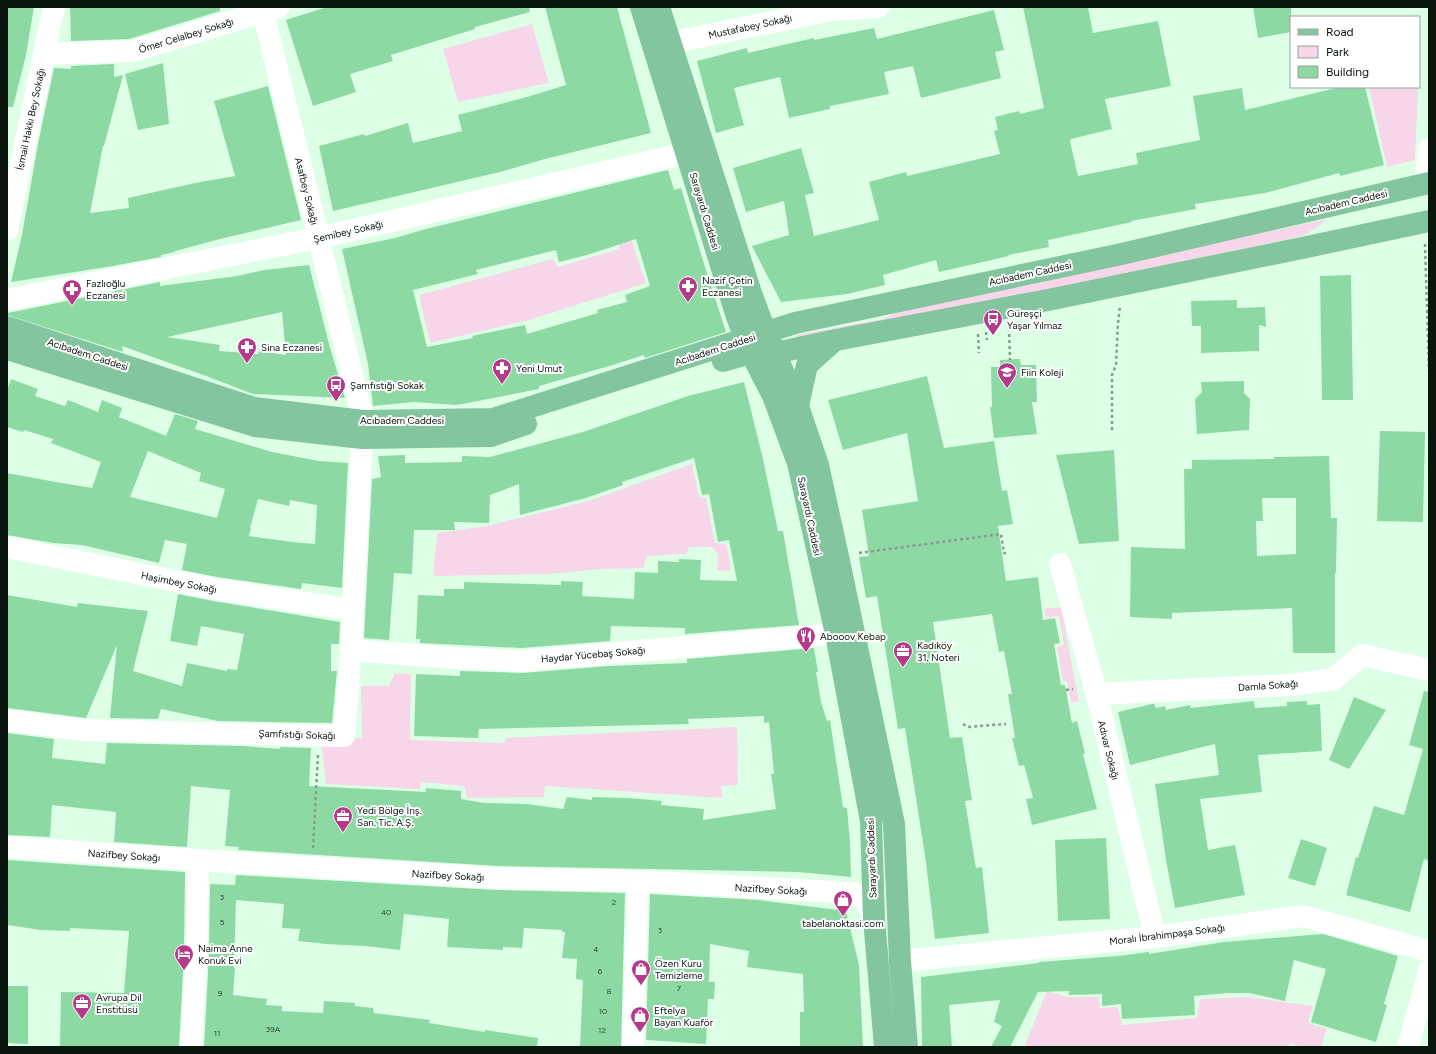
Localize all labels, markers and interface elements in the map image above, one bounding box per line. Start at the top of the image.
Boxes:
street label: Mustafabey Sokağı [707,11,793,42]
street label: Ömer Celalbey Sokağı [137,15,235,56]
legend [1290,16,1420,88]
text: Road [1326,25,1354,39]
text: Park [1326,45,1349,59]
text: Building [1326,65,1369,79]
street label: İsmail Hakkı Bey Sokağı [13,67,48,171]
street label: Asafbey Sokağı [292,156,321,226]
street label: Sarayardı Caddesi [687,171,722,251]
street label: Acıbadem Caddesi [1304,187,1389,218]
street label: Şemibey Sokağı [312,217,384,246]
street label: Acıbadem Caddesi [988,258,1073,289]
place label: Nazif Çetin Eczanesi [702,274,753,299]
pharmacy icon: Nazif Çetin Eczanesi [677,275,699,303]
place label: Fazlıoğlu Eczanesi [86,277,125,302]
pharmacy icon: Fazlıoğlu Eczanesi [61,278,83,306]
place label: Güreşçi Yaşar Yılmaz [1007,307,1062,332]
bus stop icon: Güreşçi Yaşar Yılmaz [982,308,1004,336]
street label: Acıbadem Caddesi [673,330,757,369]
street label: Acıbadem Caddesi [46,335,130,374]
pharmacy icon: Sina Eczanesi [236,336,258,364]
place label: Sina Eczanesi [261,341,322,354]
pharmacy icon: Yeni Umut [491,357,513,385]
school or university icon: Fiin Koleji [996,361,1018,389]
place label: Yeni Umut [516,362,562,375]
place label: Fiin Koleji [1021,366,1064,379]
bus stop icon: Şamfıstığı Sokak [325,374,347,402]
place label: Şamfıstığı Sokak [350,379,424,392]
street label: Acıbadem Caddesi [360,414,444,427]
street label: Sarayardı Caddesi [795,475,824,557]
street label: Haşimbey Sokağı [140,569,218,596]
restaurant icon: Abooov Kebap [795,625,817,653]
place label: Abooov Kebap [820,630,886,643]
place label: Kadıköy 31. Noteri [917,639,960,664]
office icon: Kadıköy 31. Noteri [892,640,914,668]
street label: Haydar Yücebaş Sokağı [540,643,646,666]
street label: Damla Sokağı [1238,677,1299,694]
street label: Adıvar Sokağı [1095,719,1122,781]
street label: Şamfıstığı Sokağı [258,727,336,742]
place label: Yedi Bölge İnş. San. Tic. A.Ş. [357,804,422,829]
office icon: Yedi Bölge İnş. San. Tic. A.Ş. [332,805,354,833]
street label: Sarayardı Caddesi [864,818,879,898]
street label: Nazifbey Sokağı [87,846,161,865]
street label: Nazifbey Sokağı [411,867,485,884]
street label: Nazifbey Sokağı [734,881,808,898]
shop icon: tabelanoktasi.com [832,889,854,917]
house number: 3 [220,892,224,902]
house number: 2 [612,897,616,907]
house number: 40 [381,907,391,917]
house number: 5 [220,917,225,927]
place label: tabelanoktasi.com [802,917,884,930]
street label: Moralı İbrahimpaşa Sokağı [1108,921,1226,948]
house number: 3 [658,925,662,935]
place label: Naima Anne Konuk Evi [198,942,253,967]
hotel icon: Naima Anne Konuk Evi [173,943,195,971]
house number: 4 [594,944,599,954]
place label: Özen Kuru Temizleme [655,957,703,982]
shop icon: Özen Kuru Temizleme [630,958,652,986]
house number: 6 [598,966,603,976]
house number: 7 [677,983,682,993]
house number: 8 [607,986,612,996]
house number: 9 [218,988,223,998]
place label: Avrupa Dil Enstitüsü [96,991,142,1016]
office icon: Avrupa Dil Enstitüsü [71,992,93,1020]
place label: Eftelya Bayan Kuaför [654,1004,714,1029]
shop icon: Eftelya Bayan Kuaför [629,1005,651,1033]
house number: 10 [599,1006,607,1016]
house number: 39A [266,1024,281,1034]
house number: 12 [598,1025,606,1035]
house number: 11 [214,1028,220,1038]

